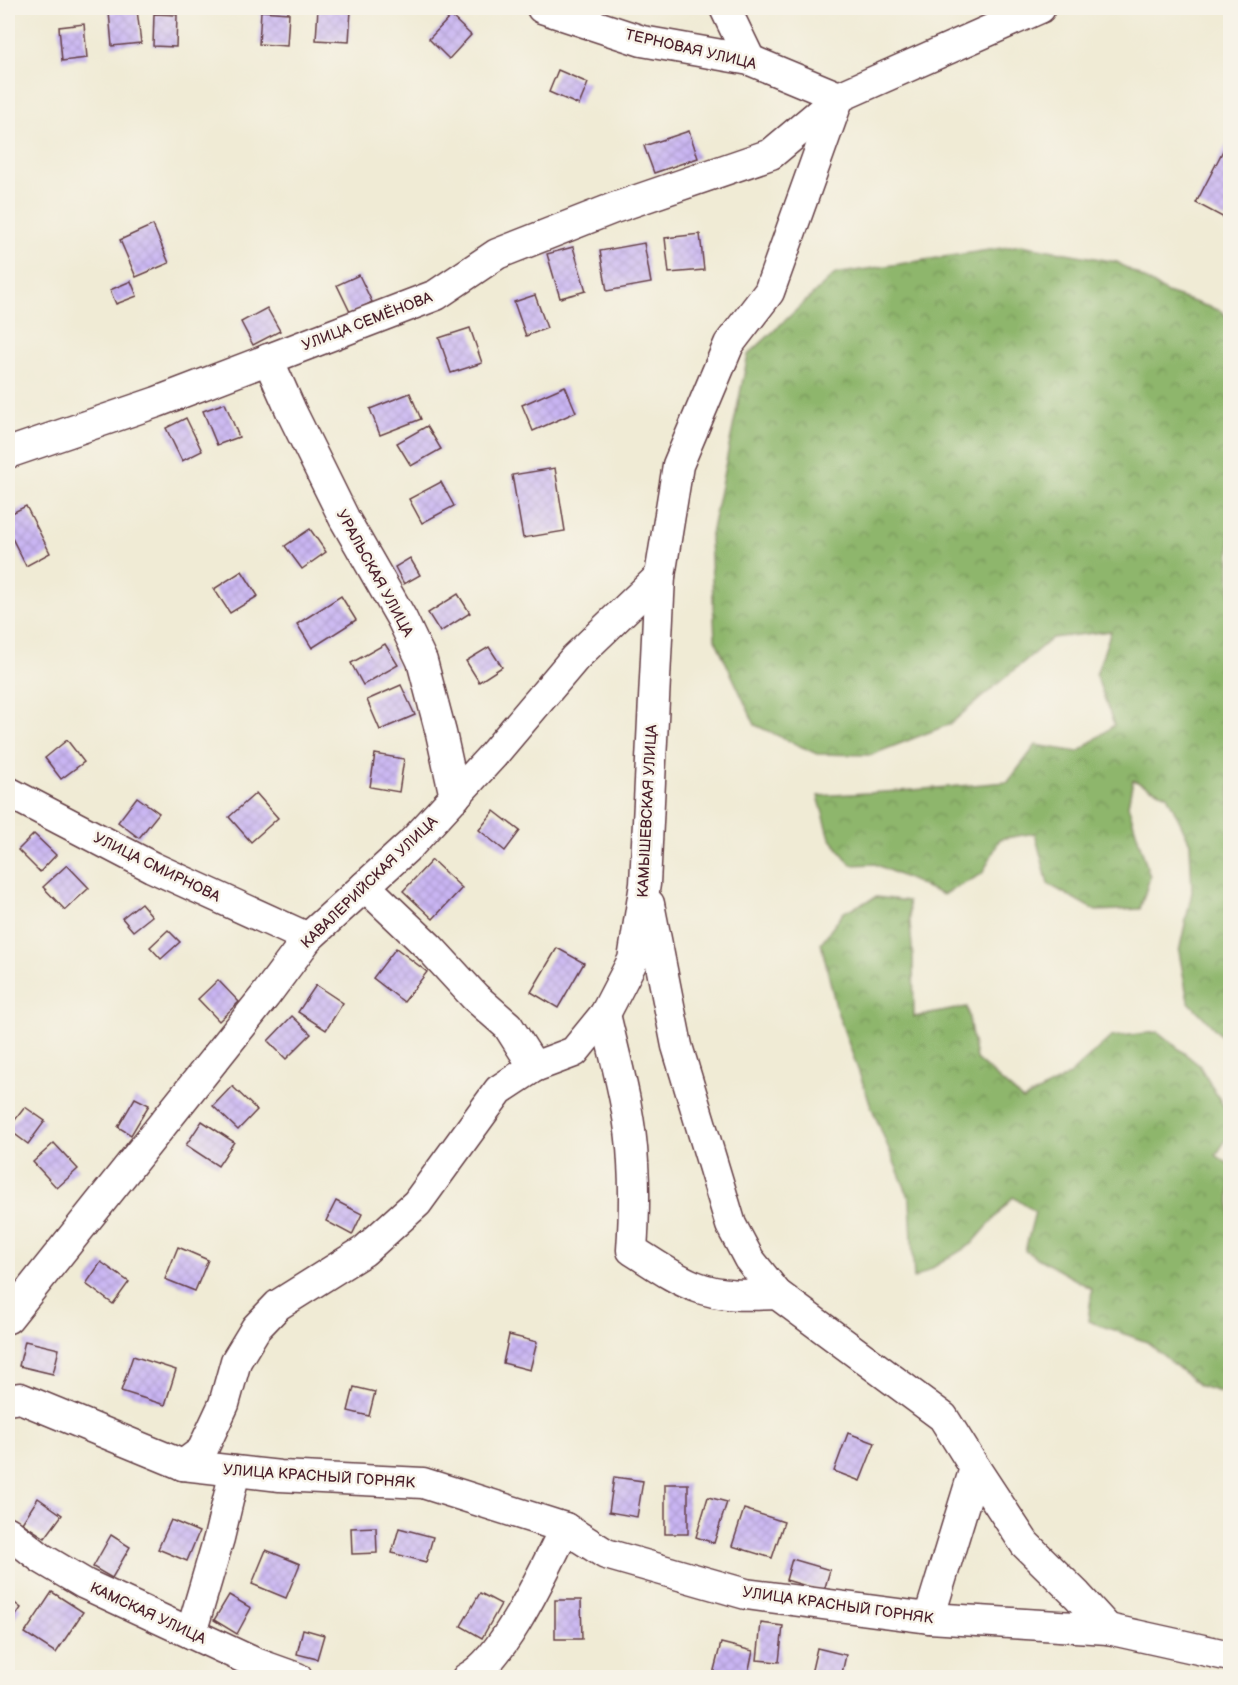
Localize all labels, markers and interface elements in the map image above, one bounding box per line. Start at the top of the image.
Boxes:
street label: ТЕРНОВАЯ УЛИЦА [623,25,759,74]
street label: УЛИЦА СЕМЁНОВА [299,288,436,355]
street label: УРАЛЬСКАЯ УЛИЦА [332,506,418,641]
street label: КАМЫШЕВСКАЯ УЛИЦА [633,723,662,898]
street label: КАВАЛЕРИЙСКАЯ УЛИЦА [297,811,442,953]
street label: УЛИЦА СМИРНОВА [90,828,224,907]
street label: УЛИЦА КРАСНЫЙ ГОРНЯК [222,1460,416,1493]
street label: КАМСКАЯ УЛИЦА [87,1578,210,1649]
street label: УЛИЦА КРАСНЫЙ ГОРНЯК [741,1583,935,1628]

